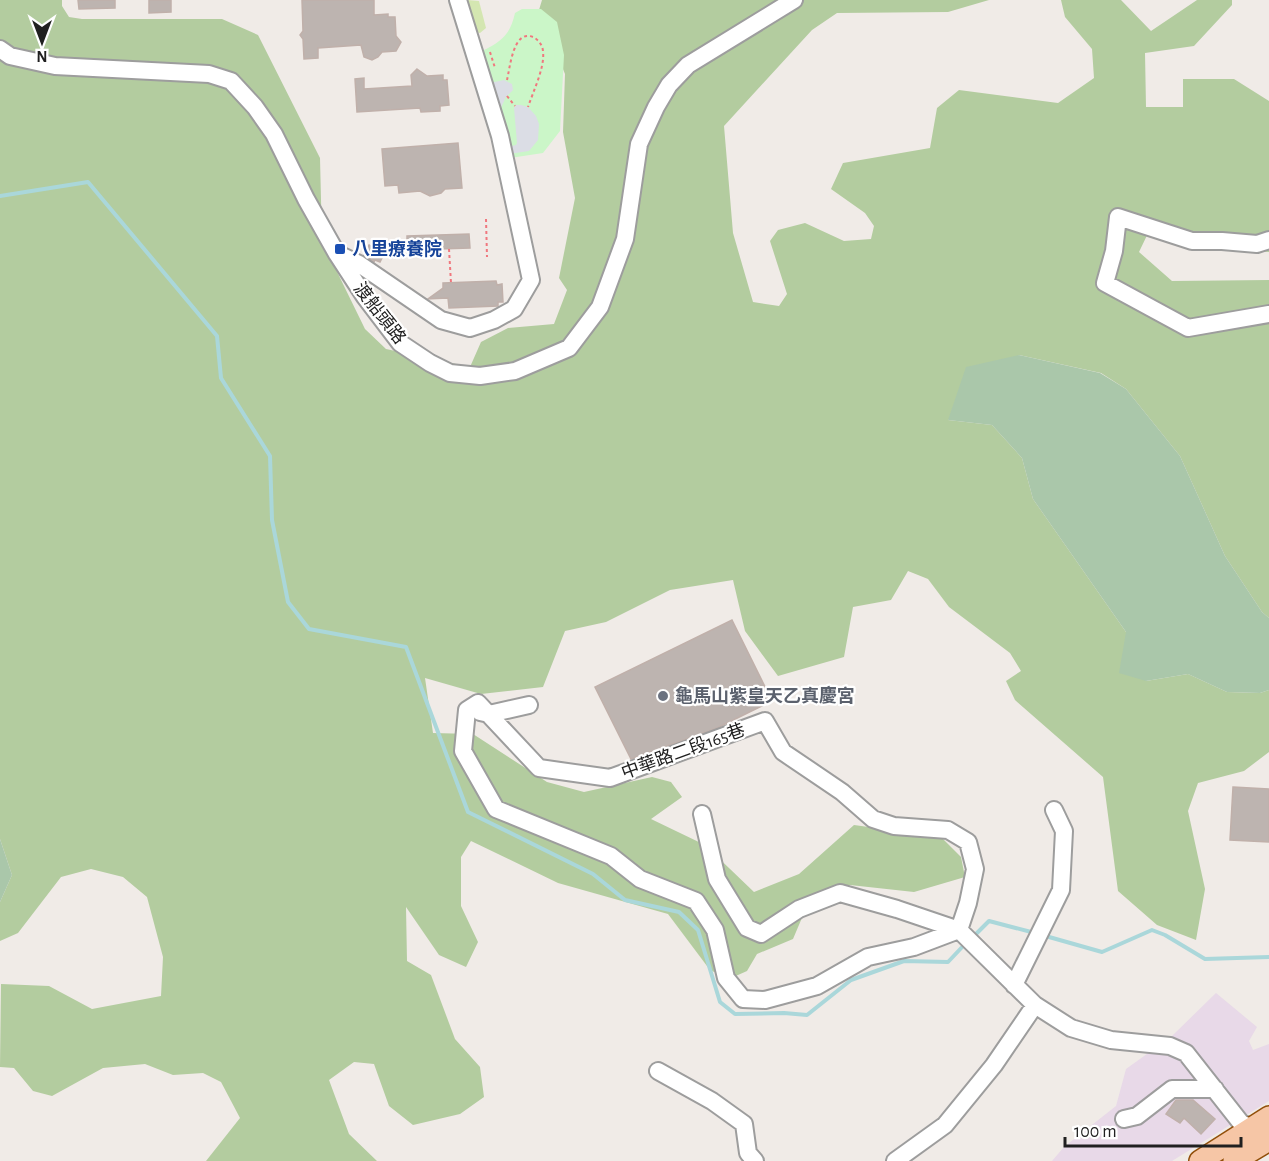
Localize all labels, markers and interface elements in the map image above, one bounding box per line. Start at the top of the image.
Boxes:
north arrow [12,12,72,72]
text: N [36,48,48,64]
place label: 八里療養院 [352,239,442,259]
marker: 八里療養院 [333,242,347,256]
street label: 渡船頭路 [350,278,410,348]
place label: 龜馬山紫皇天乙真慶宮 [675,685,855,706]
marker: 龜馬山紫皇天乙真慶宮 [656,689,670,703]
street label: 中華路二段165巷 [618,719,748,783]
scale bar [1065,1110,1240,1148]
text: 100 m [1074,1123,1117,1141]

